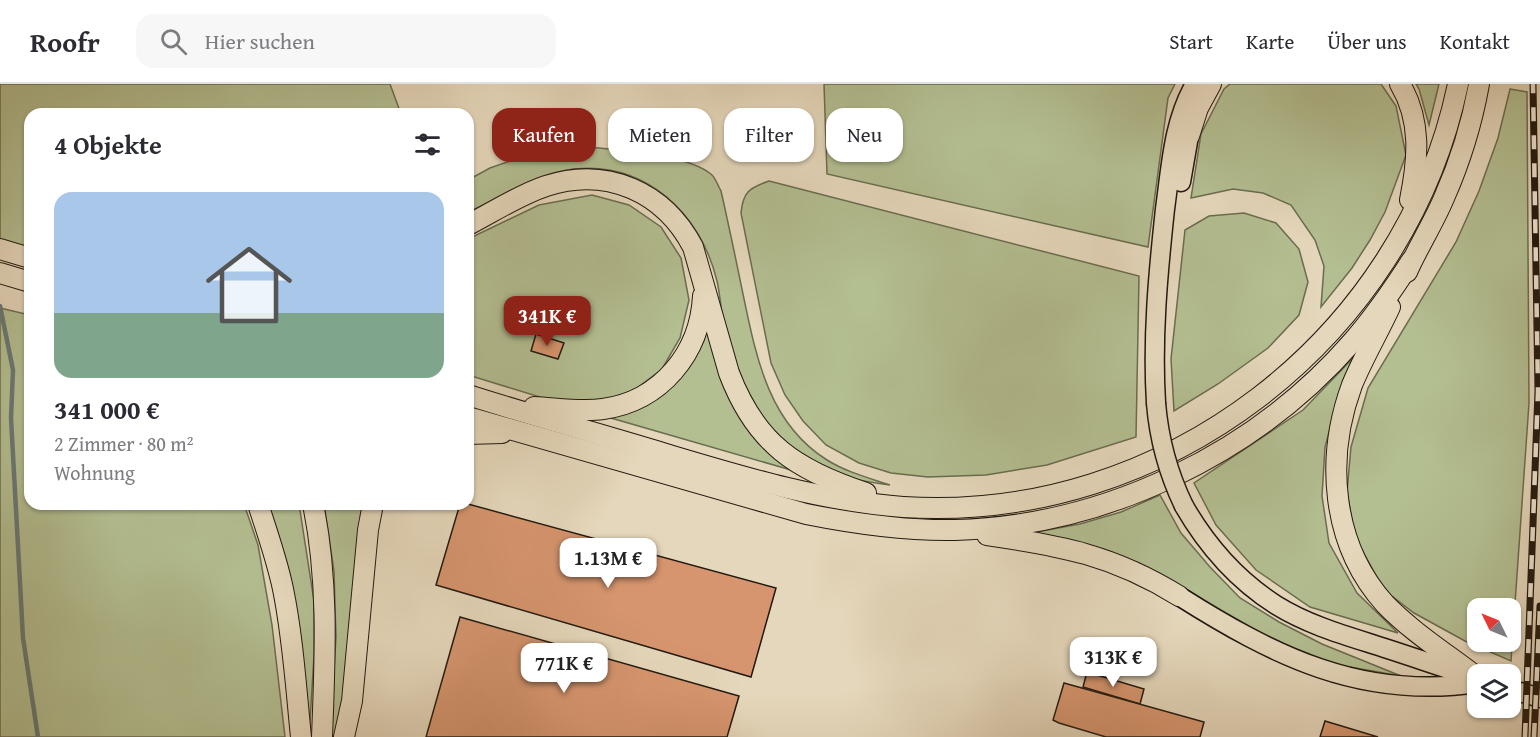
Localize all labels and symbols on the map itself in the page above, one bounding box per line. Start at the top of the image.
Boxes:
pin: 341K € [498,296,596,347]
pin: 1.13M € [553,538,663,589]
north arrow [1467,598,1521,652]
pin: 313K € [1064,637,1162,688]
pin: 771K € [515,643,613,694]

